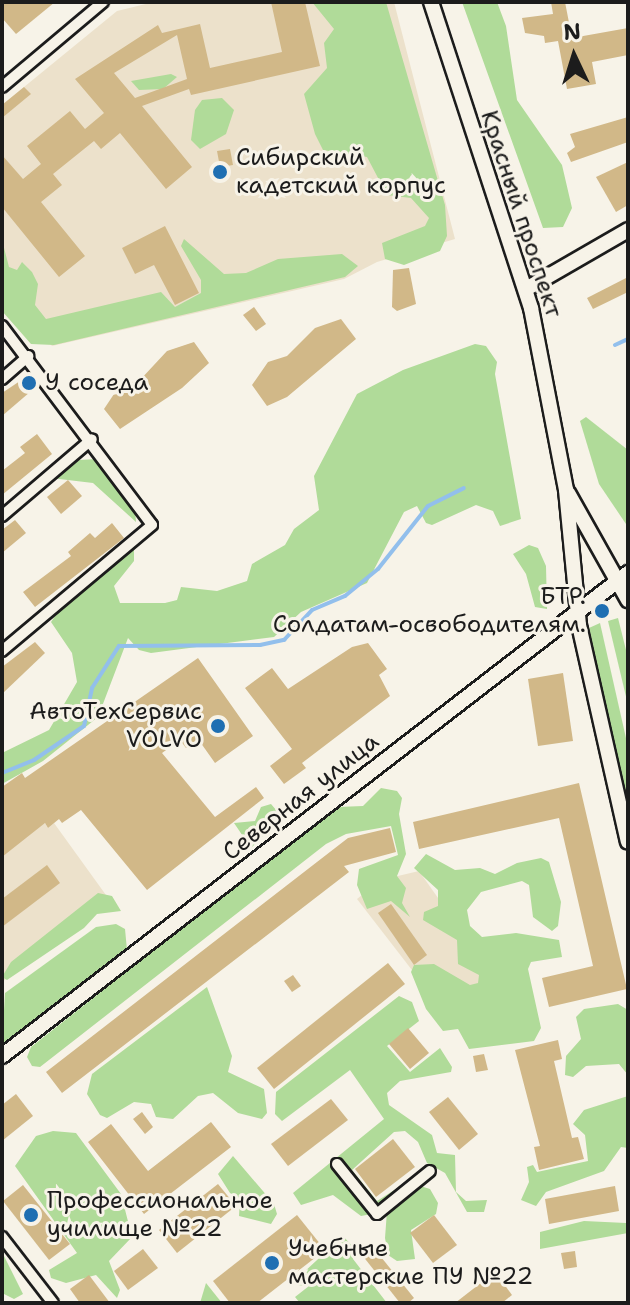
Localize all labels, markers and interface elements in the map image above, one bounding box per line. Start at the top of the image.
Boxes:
north arrow [534,16,614,96]
text: N [563,16,582,47]
street label: Красный проспект [474,107,568,321]
place label: Сибирский кадетский корпус [236,144,446,200]
marker: Сибирский кадетский корпус [211,163,229,181]
place label: У соседа [45,369,148,397]
marker: У соседа [20,374,38,392]
place label: БТР. Солдатам-освободителям. [273,583,586,639]
marker: БТР. Солдатам-освободителям. [593,602,611,620]
place label: АвтоТехСервис VOLVO [29,698,202,754]
marker: АвтоТехСервис VOLVO [209,717,227,735]
street label: Северная улица [217,727,385,867]
place label: Профессиональное училище №22 [47,1187,273,1243]
marker: Профессиональное училище №22 [22,1206,40,1224]
place label: Учебные мастерские ПУ №22 [288,1235,533,1291]
marker: Учебные мастерские ПУ №22 [263,1254,281,1272]

